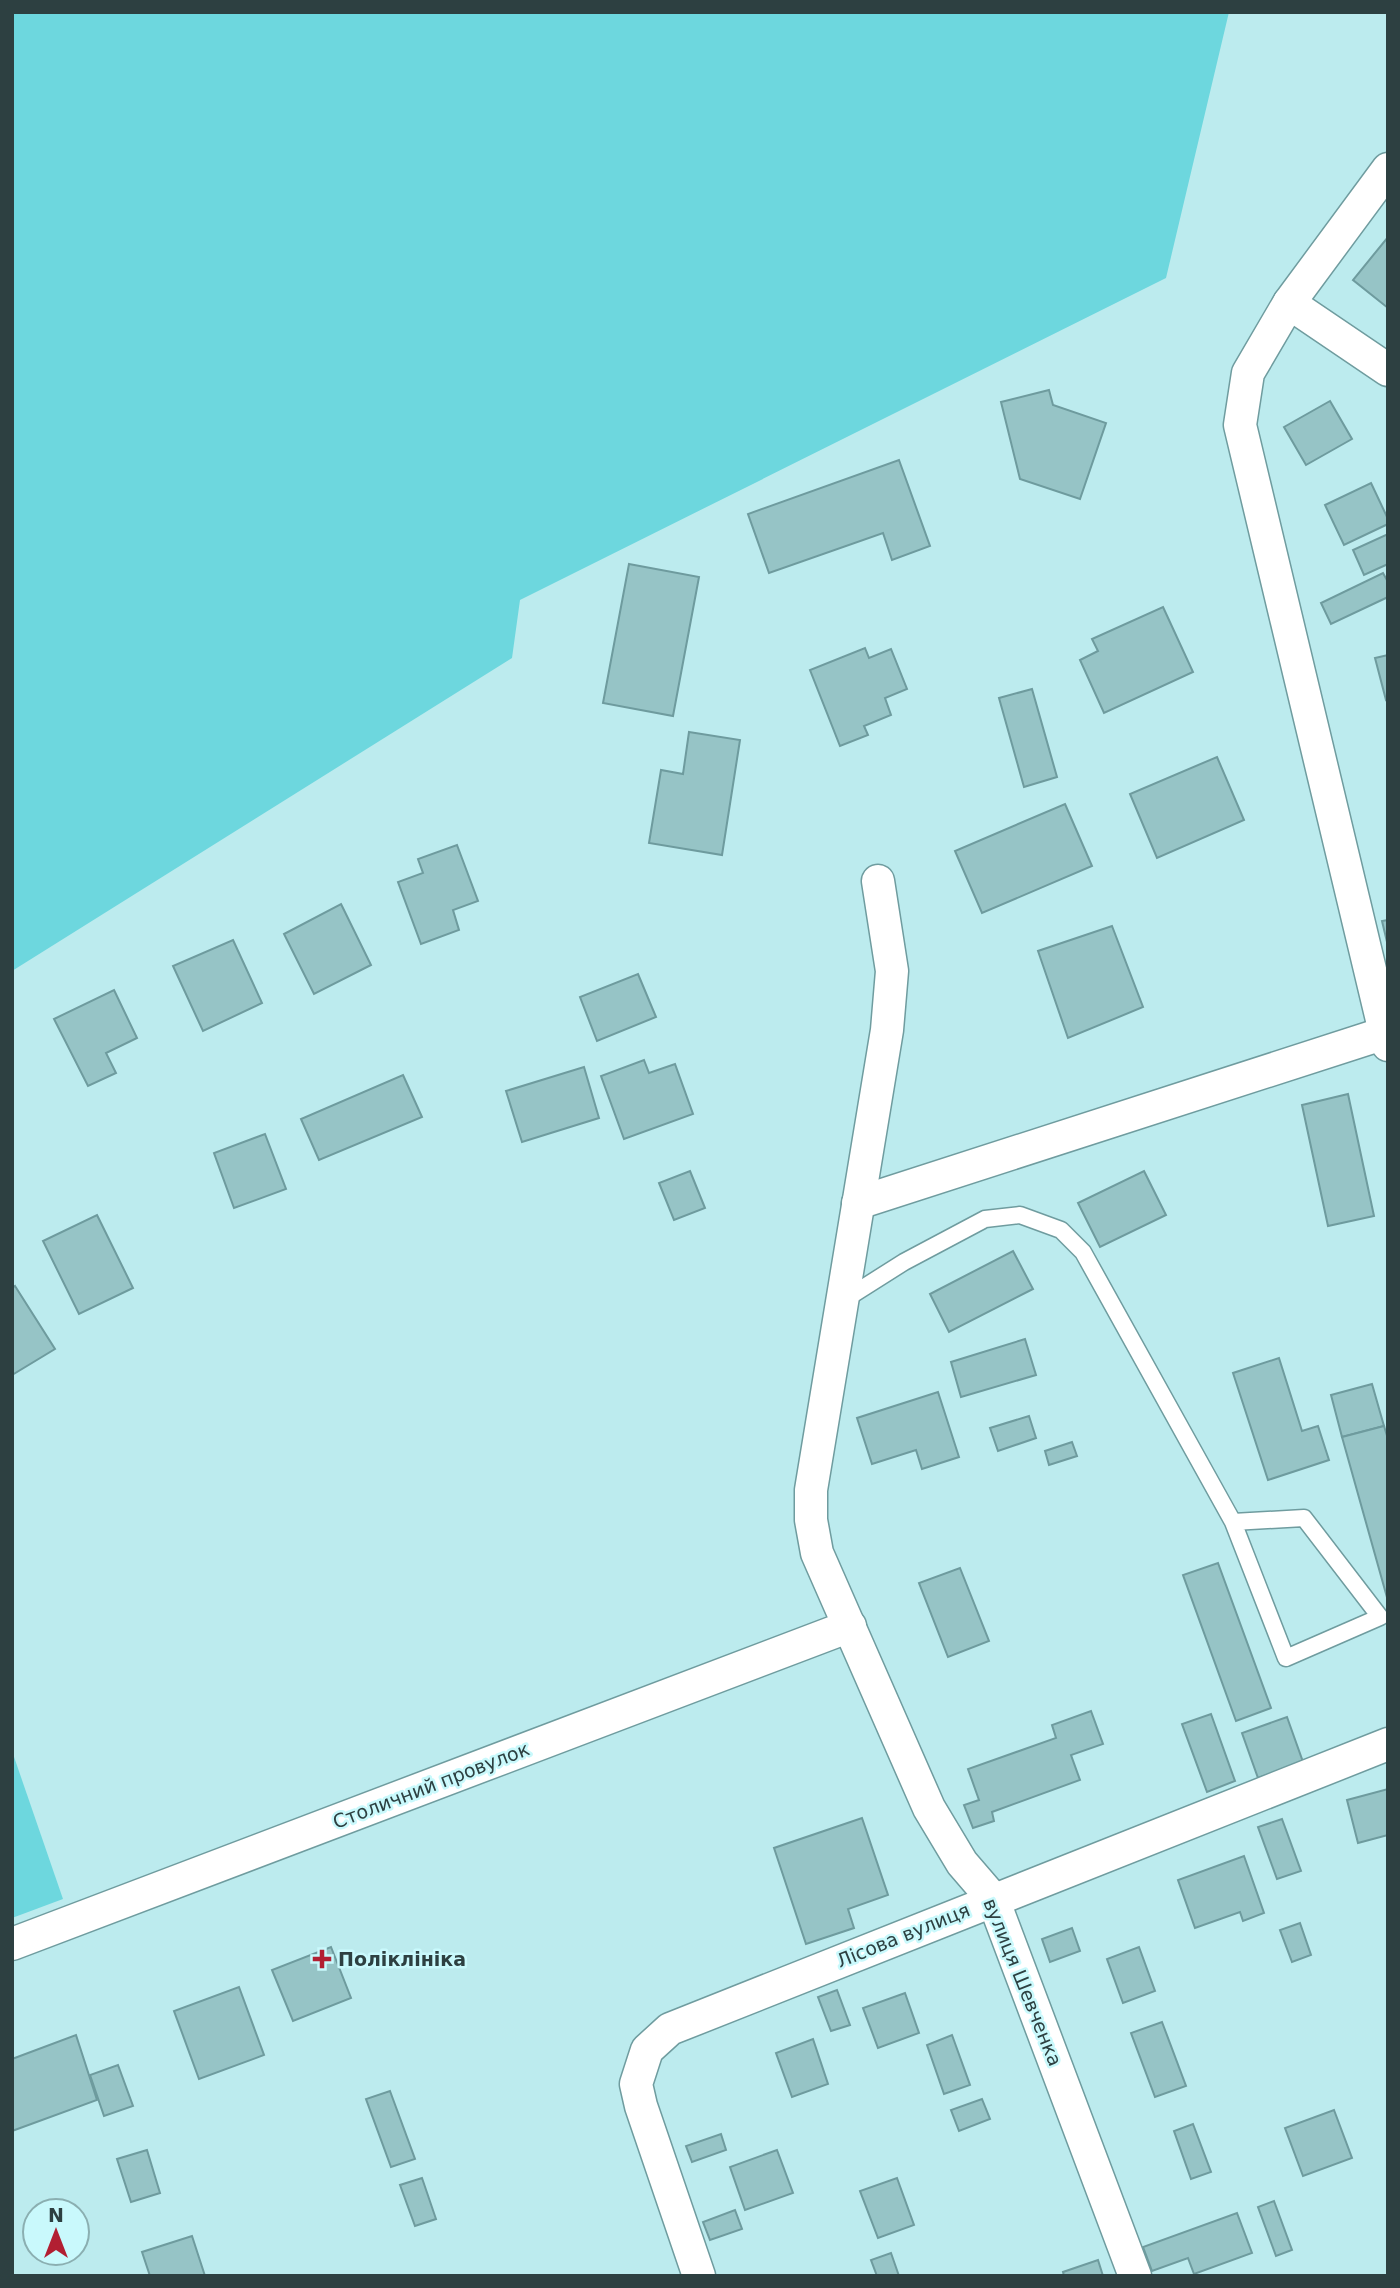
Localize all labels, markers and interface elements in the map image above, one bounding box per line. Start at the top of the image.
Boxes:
street label: Столичний провулок [330,1737,532,1833]
street label: вулиця Шевченка [979,1895,1067,2069]
street label: Лісова вулиця [833,1898,973,1972]
place label: Поліклініка [338,1948,466,1970]
marker: Поліклініка [312,1949,332,1969]
north arrow [21,2197,91,2267]
text: N [48,2204,64,2226]

